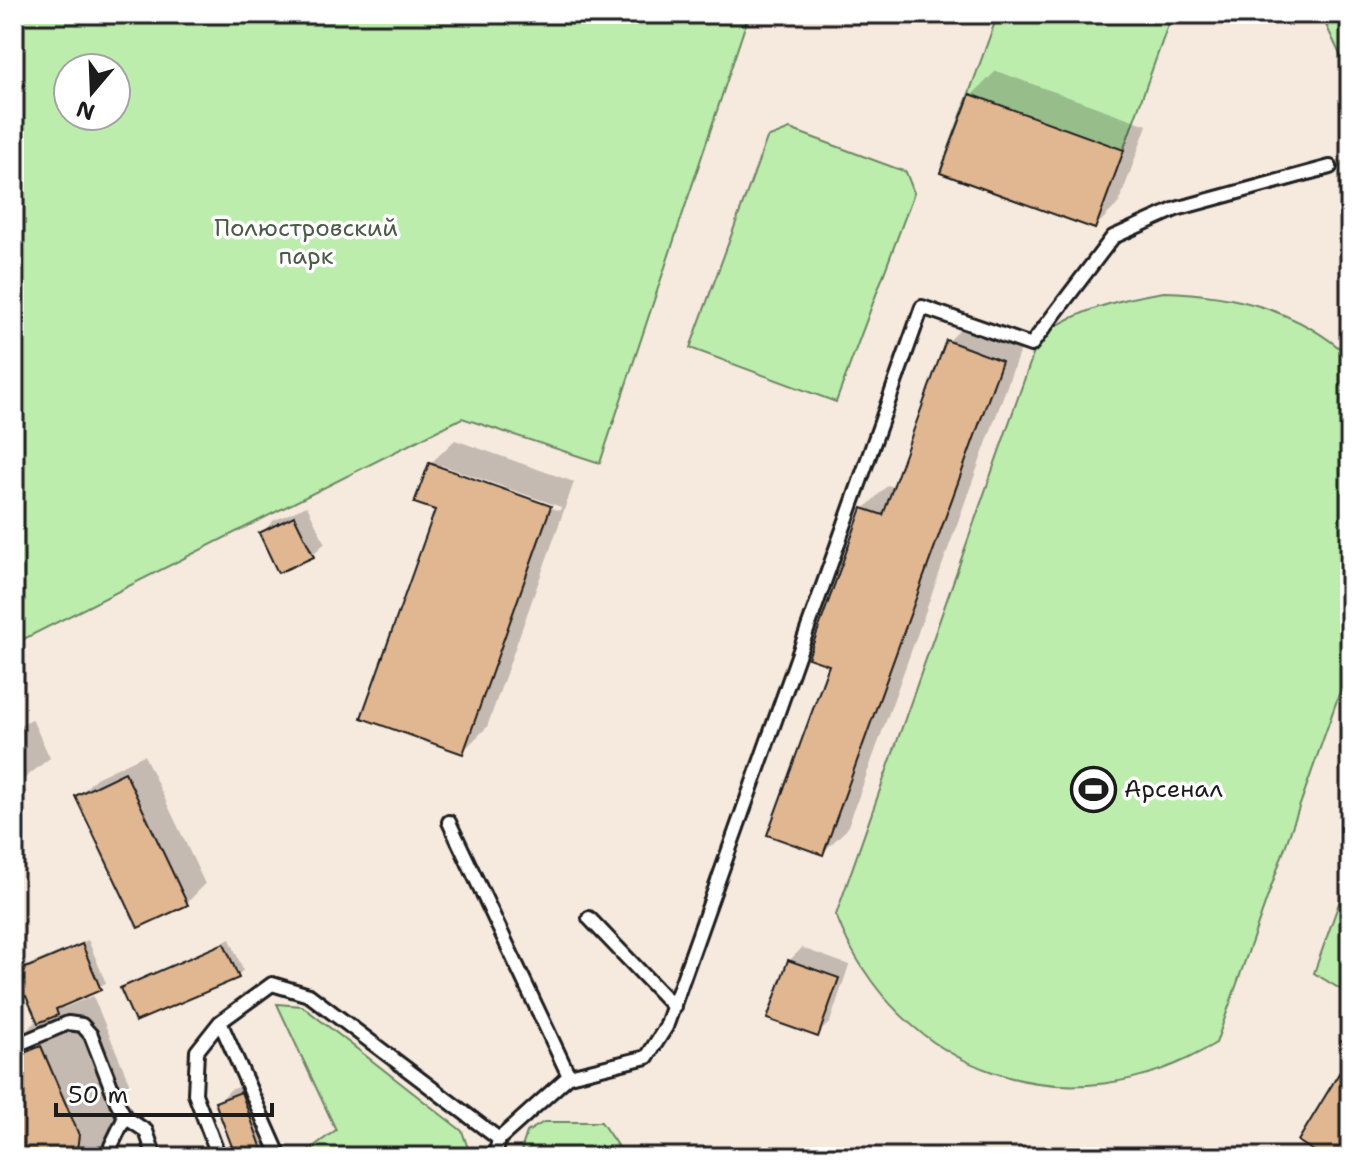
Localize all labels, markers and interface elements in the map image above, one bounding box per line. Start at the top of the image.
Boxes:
north arrow [52,52,132,132]
text: N [73,94,99,127]
park label: Полюстровский парк [214,212,398,272]
sports icon: Арсенал [1069,765,1117,813]
place label: Арсенал [1124,773,1223,805]
scale bar [56,1067,272,1117]
text: 50 m [68,1079,128,1111]

